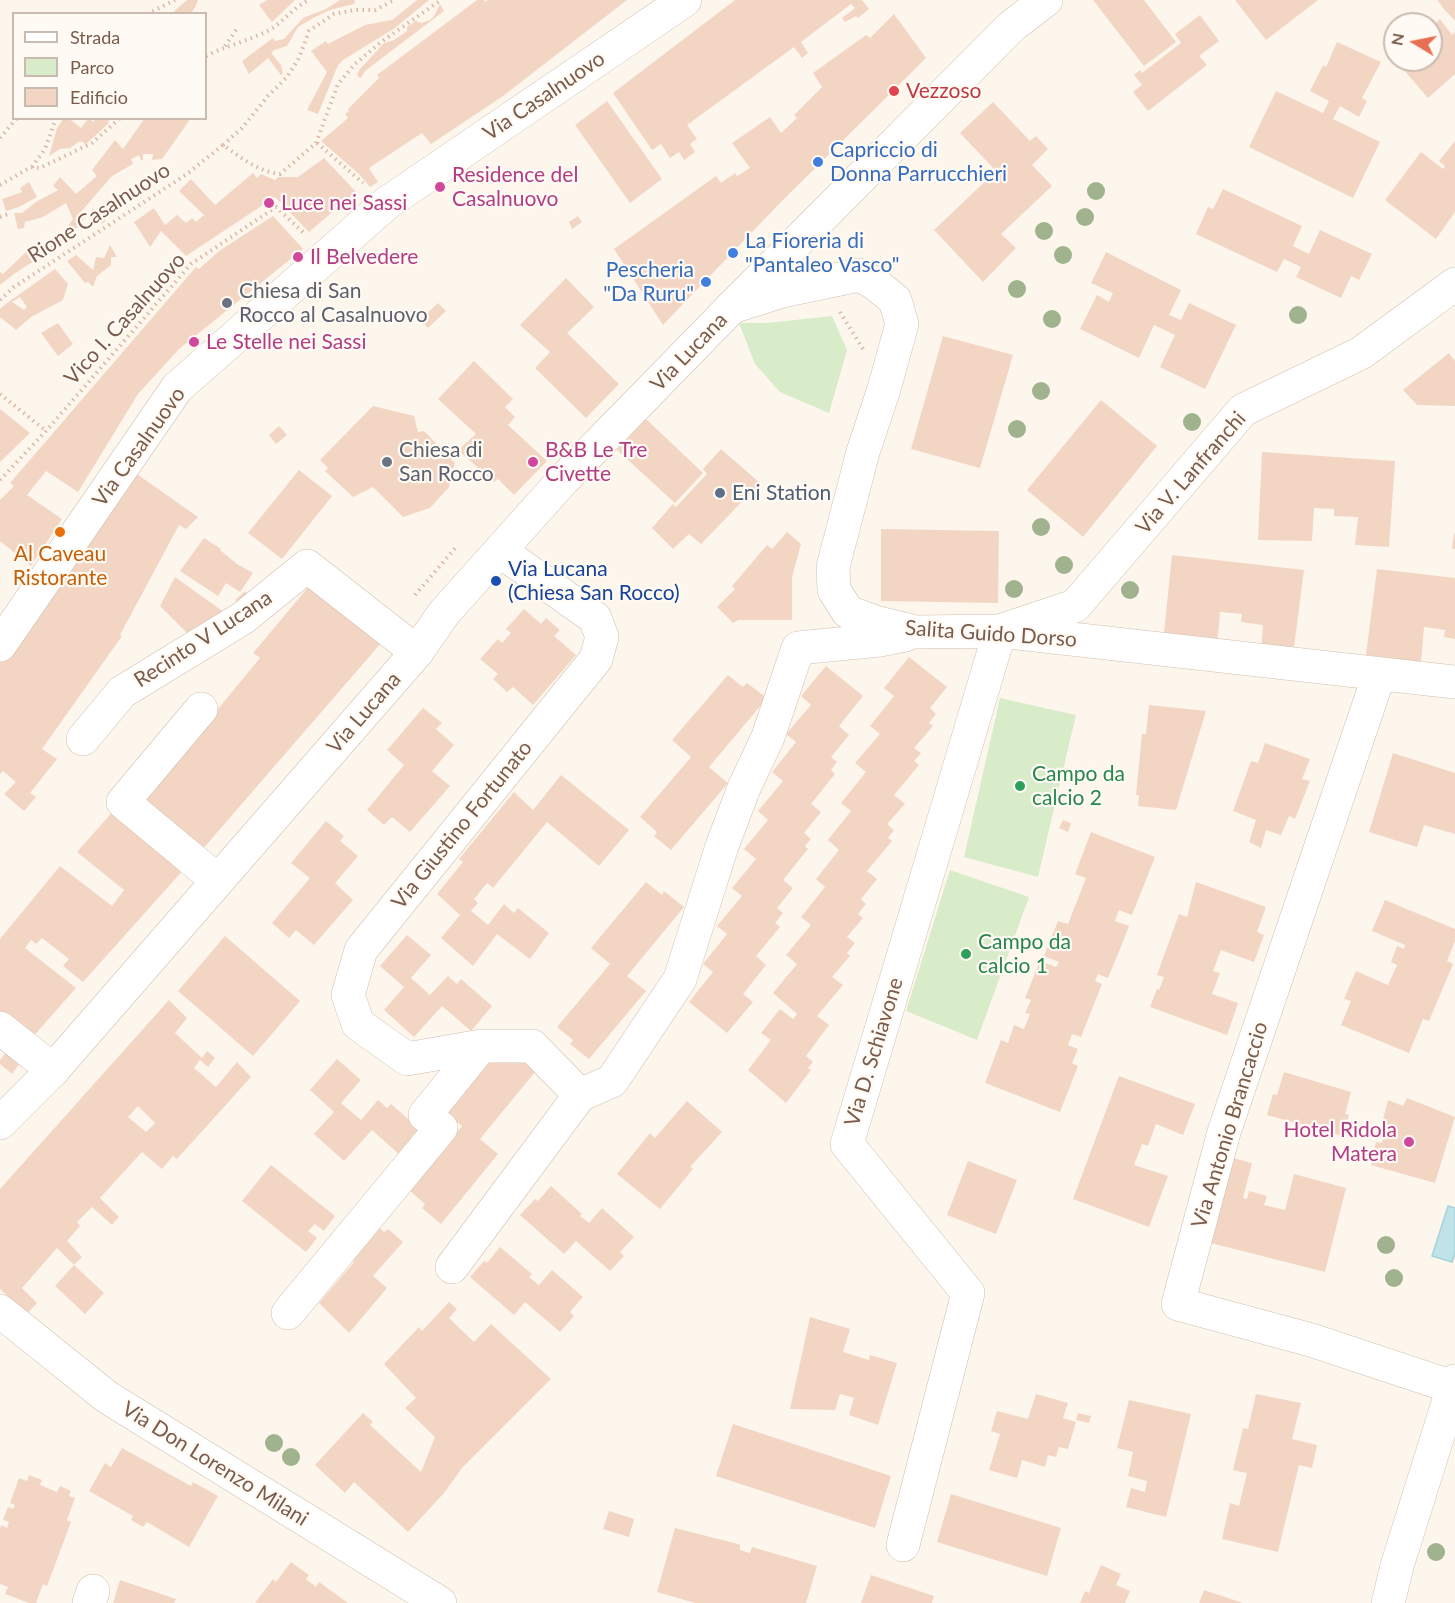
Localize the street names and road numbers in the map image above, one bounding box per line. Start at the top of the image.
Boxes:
street label: Via Casalnuovo [478,46,610,146]
street label: Rione Casalnuovo [23,158,175,268]
street label: Vico I. Casalnuovo [59,248,191,390]
street label: Via Lucana [645,307,733,397]
street label: Via Casalnuovo [87,382,191,512]
street label: Via V. Lanfranchi [1131,406,1251,540]
street label: Recinto V Lucana [129,585,277,693]
street label: Salita Guido Dorso [904,615,1078,653]
street label: Via Lucana [322,667,406,759]
street label: Via Giustino Fortunato [386,736,538,914]
street label: Via D. Schiavone [839,974,909,1130]
street label: Via Antonio Brancaccio [1187,1019,1273,1231]
street label: Via Don Lorenzo Milani [117,1396,313,1532]

